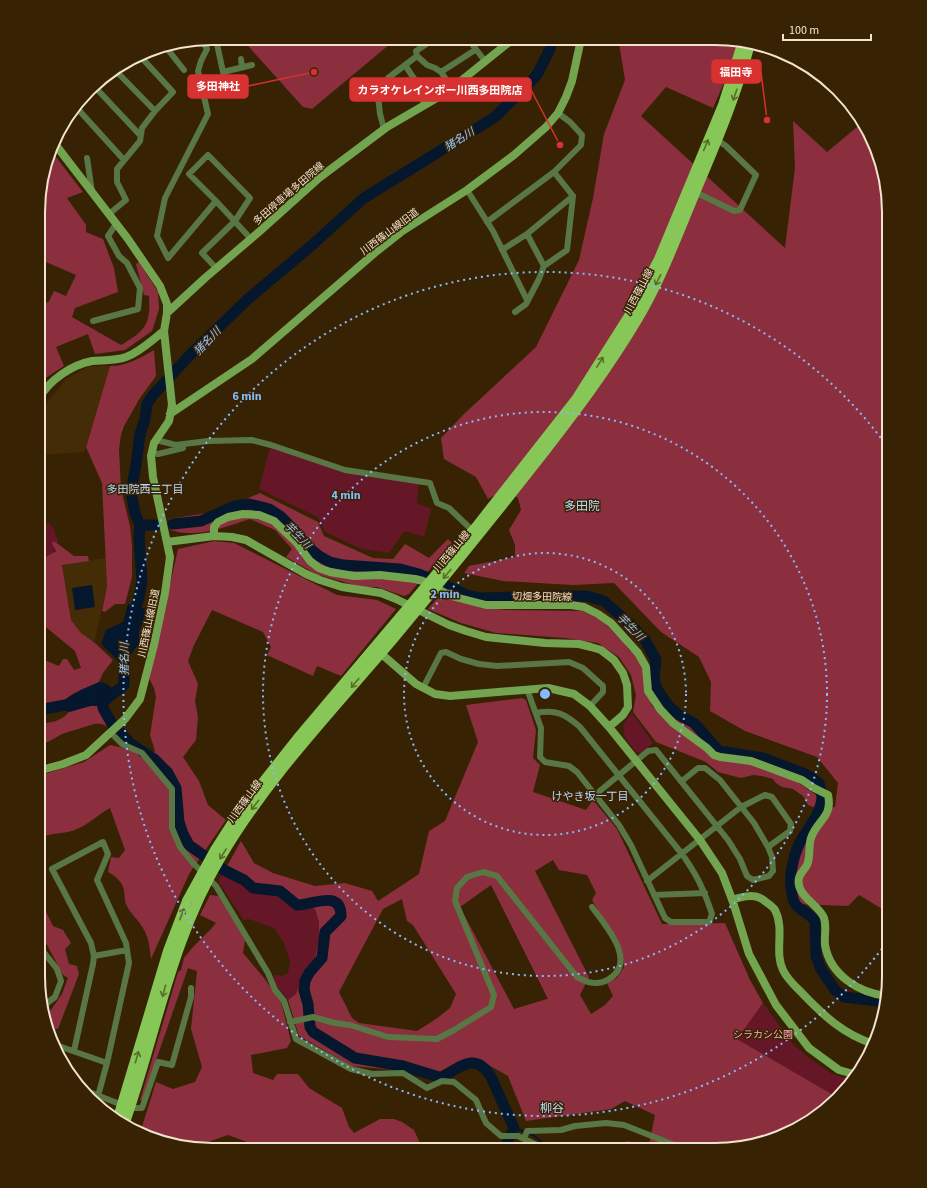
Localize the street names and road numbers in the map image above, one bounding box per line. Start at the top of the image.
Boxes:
street label: 多田停車場多田院線 [250,159,327,229]
street label: 川西篠山線旧道 [357,205,422,258]
street label: 川西篠山線 [621,266,657,317]
street label: 川西篠山線 [430,528,473,575]
street label: 川西篠山線旧道 [135,588,163,659]
street label: 切畑多田院線 [512,589,572,605]
street label: 川西篠山線 [224,777,265,826]

